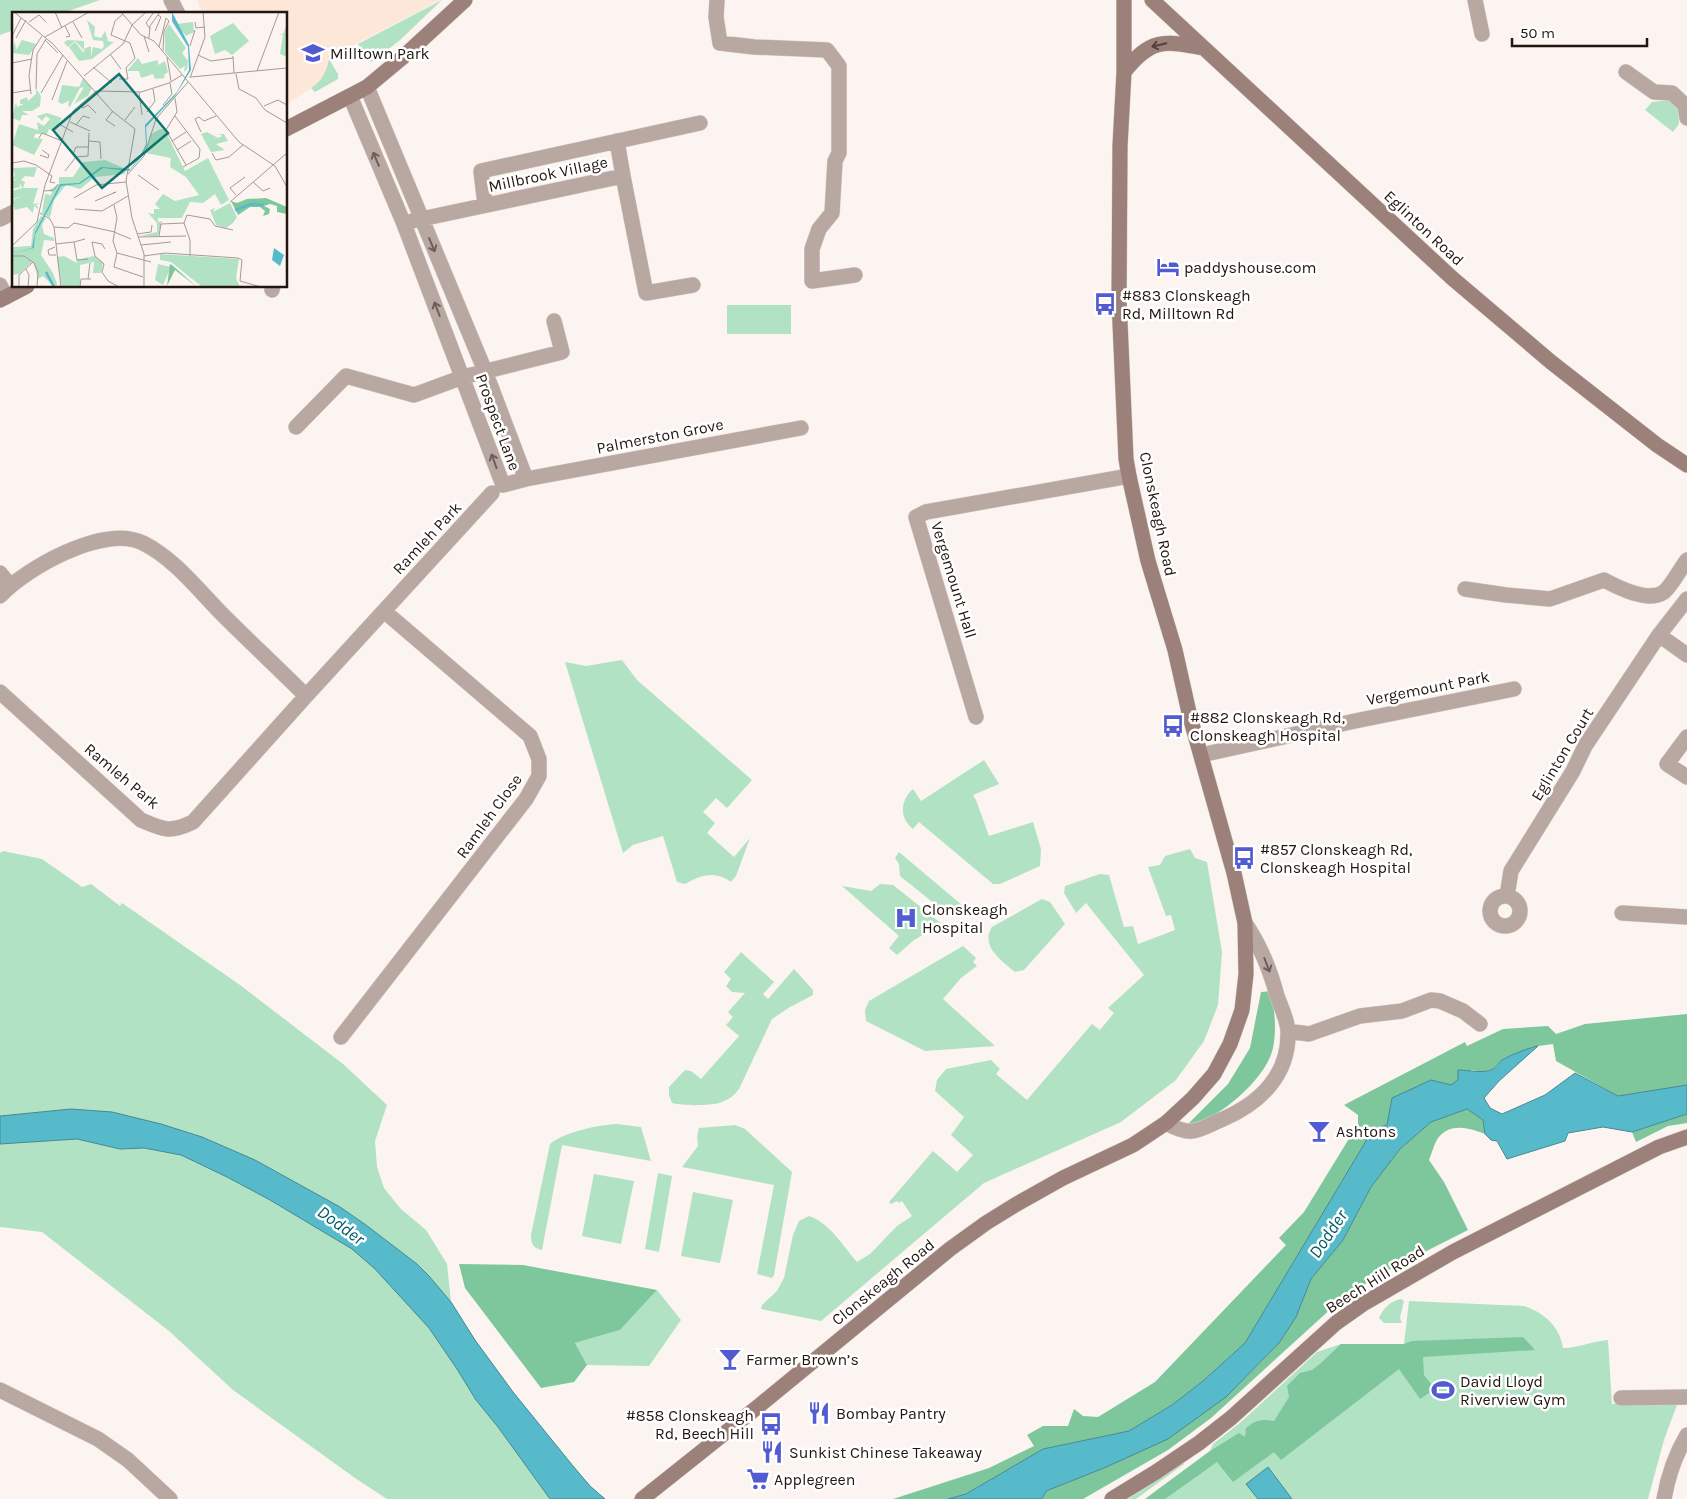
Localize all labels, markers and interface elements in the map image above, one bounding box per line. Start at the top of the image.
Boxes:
inset map [12,12,288,288]
scale bar [1512,15,1647,47]
text: 50 m [1520,24,1555,42]
school or university icon: Milltown Park [300,40,326,66]
one-way arrow [1151,41,1167,50]
place label: Milltown Park [330,44,430,63]
one-way arrow [371,152,380,167]
street label: Millbrook Village [487,152,609,196]
street label: Eglinton Road [1380,186,1468,270]
one-way arrow [428,237,438,252]
hotel icon: paddyshouse.com [1155,254,1181,280]
place label: paddyshouse.com [1184,258,1317,277]
place label: #883 Clonskeagh Rd, Milltown Rd [1122,286,1251,323]
bus stop icon: #883 Clonskeagh Rd, Milltown Rd [1092,291,1118,317]
one-way arrow [432,302,441,318]
street label: Prospect Lane [472,371,524,473]
street label: Palmerston Grove [595,414,725,458]
street label: Clonskeagh Road [1136,450,1180,578]
one-way arrow [489,454,498,470]
street label: Ramleh Park [389,498,465,578]
street label: Vergemount Hall [927,519,981,641]
street label: Vergemount Park [1365,667,1491,709]
street label: Eglinton Court [1527,704,1597,804]
place label: #882 Clonskeagh Rd, Clonskeagh Hospital [1190,708,1345,745]
bus stop icon: #882 Clonskeagh Rd, Clonskeagh Hospital [1160,713,1186,739]
street label: Ramleh Park [81,739,163,813]
street label: Ramleh Close [452,770,526,862]
place label: #857 Clonskeagh Rd, Clonskeagh Hospital [1260,840,1412,877]
bus stop icon: #857 Clonskeagh Rd, Clonskeagh Hospital [1231,845,1257,871]
place label: Clonskeagh Hospital [922,900,1008,937]
hospital icon: Clonskeagh Hospital [893,905,919,931]
one-way arrow [1263,957,1272,973]
bar icon: Ashtons [1306,1118,1332,1144]
place label: Ashtons [1336,1122,1396,1141]
water label: Dodder [313,1200,370,1250]
water label: Dodder [1304,1205,1352,1262]
street label: Clonskeagh Road [828,1235,938,1329]
street label: Beech Hill Road [1322,1241,1428,1317]
bar icon: Farmer Brown’s [717,1346,743,1372]
place label: Farmer Brown’s [746,1350,859,1369]
place label: David Lloyd Riverview Gym [1460,1372,1566,1409]
sports icon: David Lloyd Riverview Gym [1430,1377,1456,1403]
restaurant icon: Bombay Pantry [806,1400,832,1426]
place label: Bombay Pantry [836,1404,946,1423]
place label: #858 Clonskeagh Rd, Beech Hill [626,1406,754,1443]
bus stop icon: #858 Clonskeagh Rd, Beech Hill [758,1411,784,1437]
restaurant icon: Sunkist Chinese Takeaway [759,1439,785,1465]
place label: Sunkist Chinese Takeaway [789,1443,982,1462]
supermarket icon: Applegreen [745,1466,771,1492]
place label: Applegreen [774,1470,856,1489]

